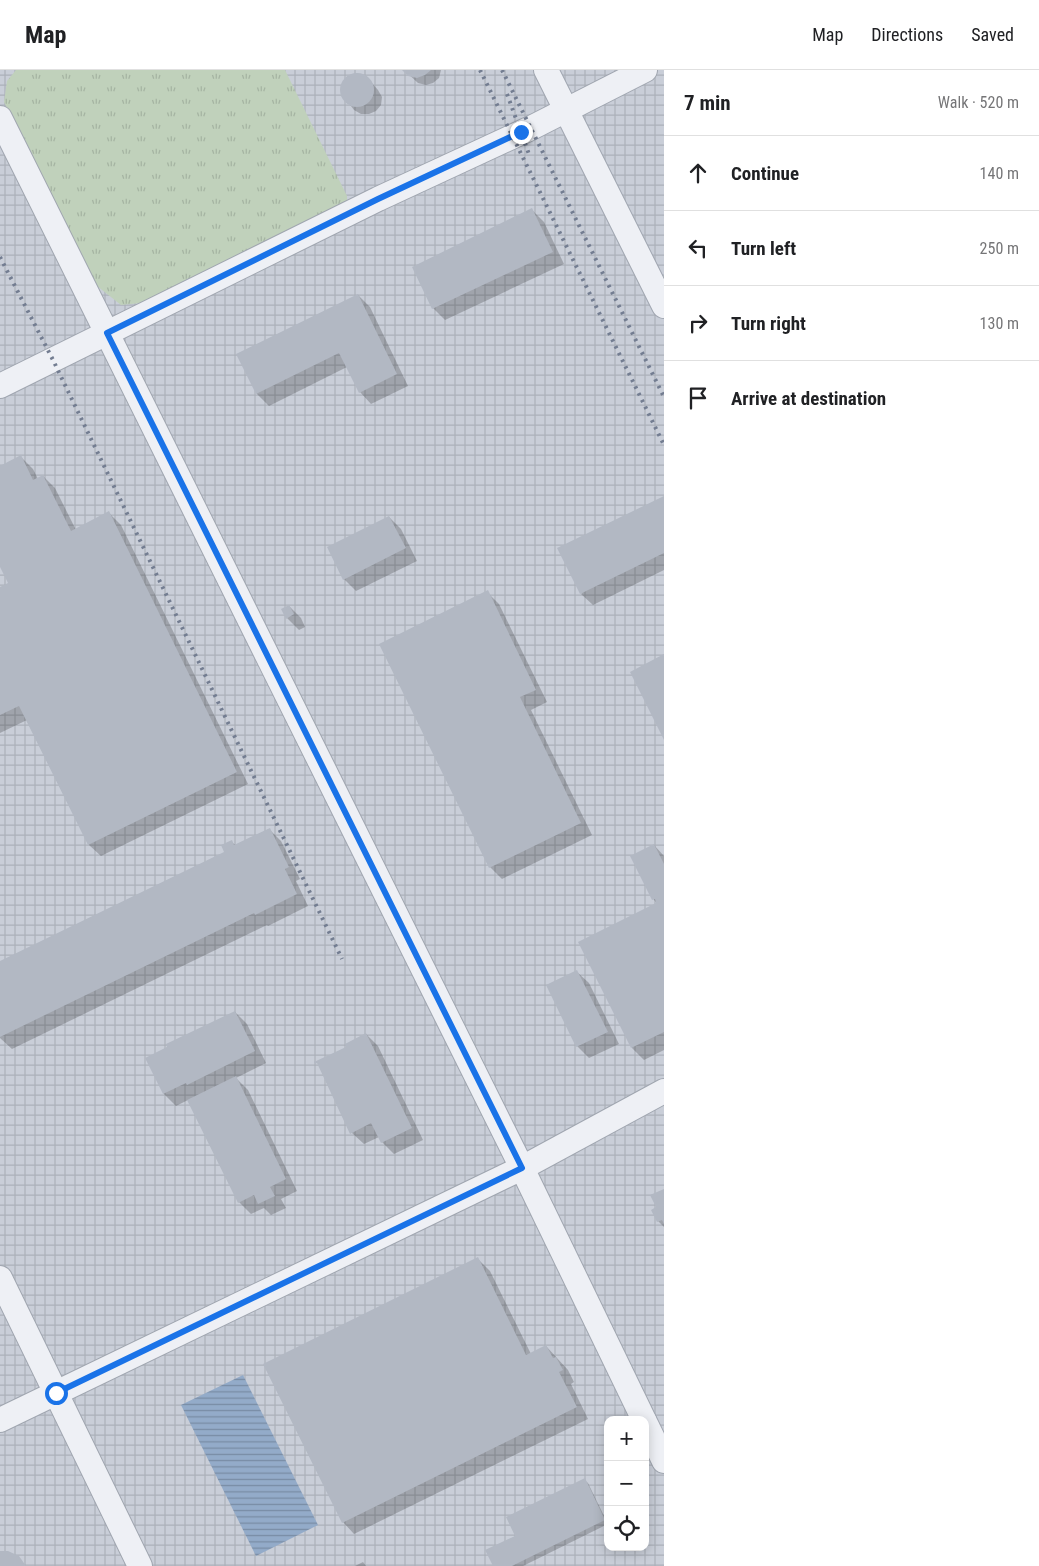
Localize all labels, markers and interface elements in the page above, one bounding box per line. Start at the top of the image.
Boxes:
text: Map [25,21,66,49]
text: Map [812,24,843,45]
text: Directions [871,24,943,45]
text: Saved [971,24,1014,45]
text: 7 min [684,91,731,115]
text: Walk · 520 m [938,93,1019,112]
route end [510,121,533,144]
icon: ahead [684,159,712,187]
text: Continue [731,162,799,185]
text: 140 m [980,164,1019,183]
icon: left [684,234,712,262]
text: Turn left [731,237,796,260]
text: 250 m [980,239,1019,258]
icon: right [684,309,712,337]
text: Turn right [731,312,806,335]
text: 130 m [980,314,1019,333]
icon: arrive [684,384,712,412]
text: Arrive at destination [731,387,886,410]
route start [45,1382,68,1405]
map controls [604,1416,649,1551]
button: + [604,1416,649,1461]
button: − [604,1461,649,1506]
button: locate [604,1506,649,1551]

